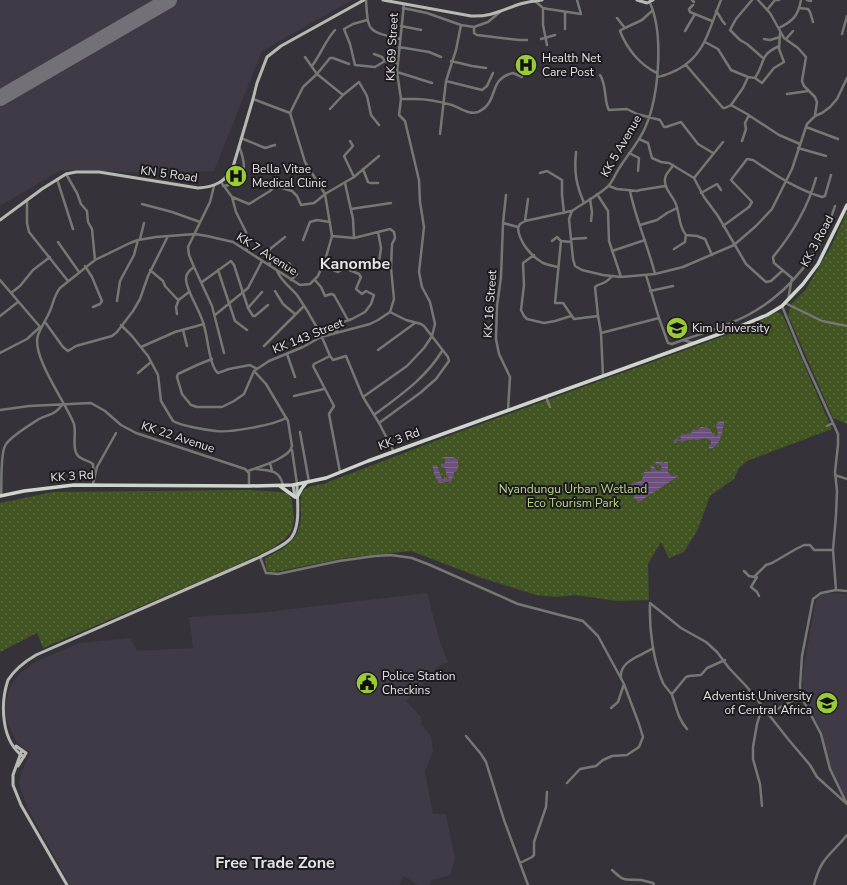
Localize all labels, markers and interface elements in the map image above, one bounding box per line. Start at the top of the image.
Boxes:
street label: KK 69 Street [382,12,402,82]
place label: Health Net Care Post [542,50,602,80]
hospital icon: Health Net Care Post [513,52,539,78]
street label: KK 5 Avenue [597,112,645,180]
place label: Bella Vitae Medical Clinic [252,161,327,191]
street label: KN 5 Road [139,162,199,186]
hospital icon: Bella Vitae Medical Clinic [223,163,249,189]
street label: KK 3 Road [797,212,837,270]
street label: KK 7 Avenue [233,229,301,279]
district label: Kanombe [320,253,390,275]
street label: KK 16 Street [480,269,500,339]
street label: KK 143 Street [270,314,347,358]
school or university icon: Kim University [664,315,690,341]
place label: Kim University [692,320,771,336]
street label: KK 22 Avenue [139,418,217,456]
street label: KK 3 Rd [376,424,422,454]
street label: KK 3 Rd [50,467,94,485]
park label: Nyandungu Urban Wetland Eco Tourism Park [499,481,647,511]
place label: Police Station Checkins [382,668,456,698]
public building icon: Police Station Checkins [354,670,380,696]
place label: Adventist University of Central Africa [703,688,813,718]
school or university icon: Adventist University of Central Africa [814,690,840,716]
district label: Free Trade Zone [215,852,335,874]

